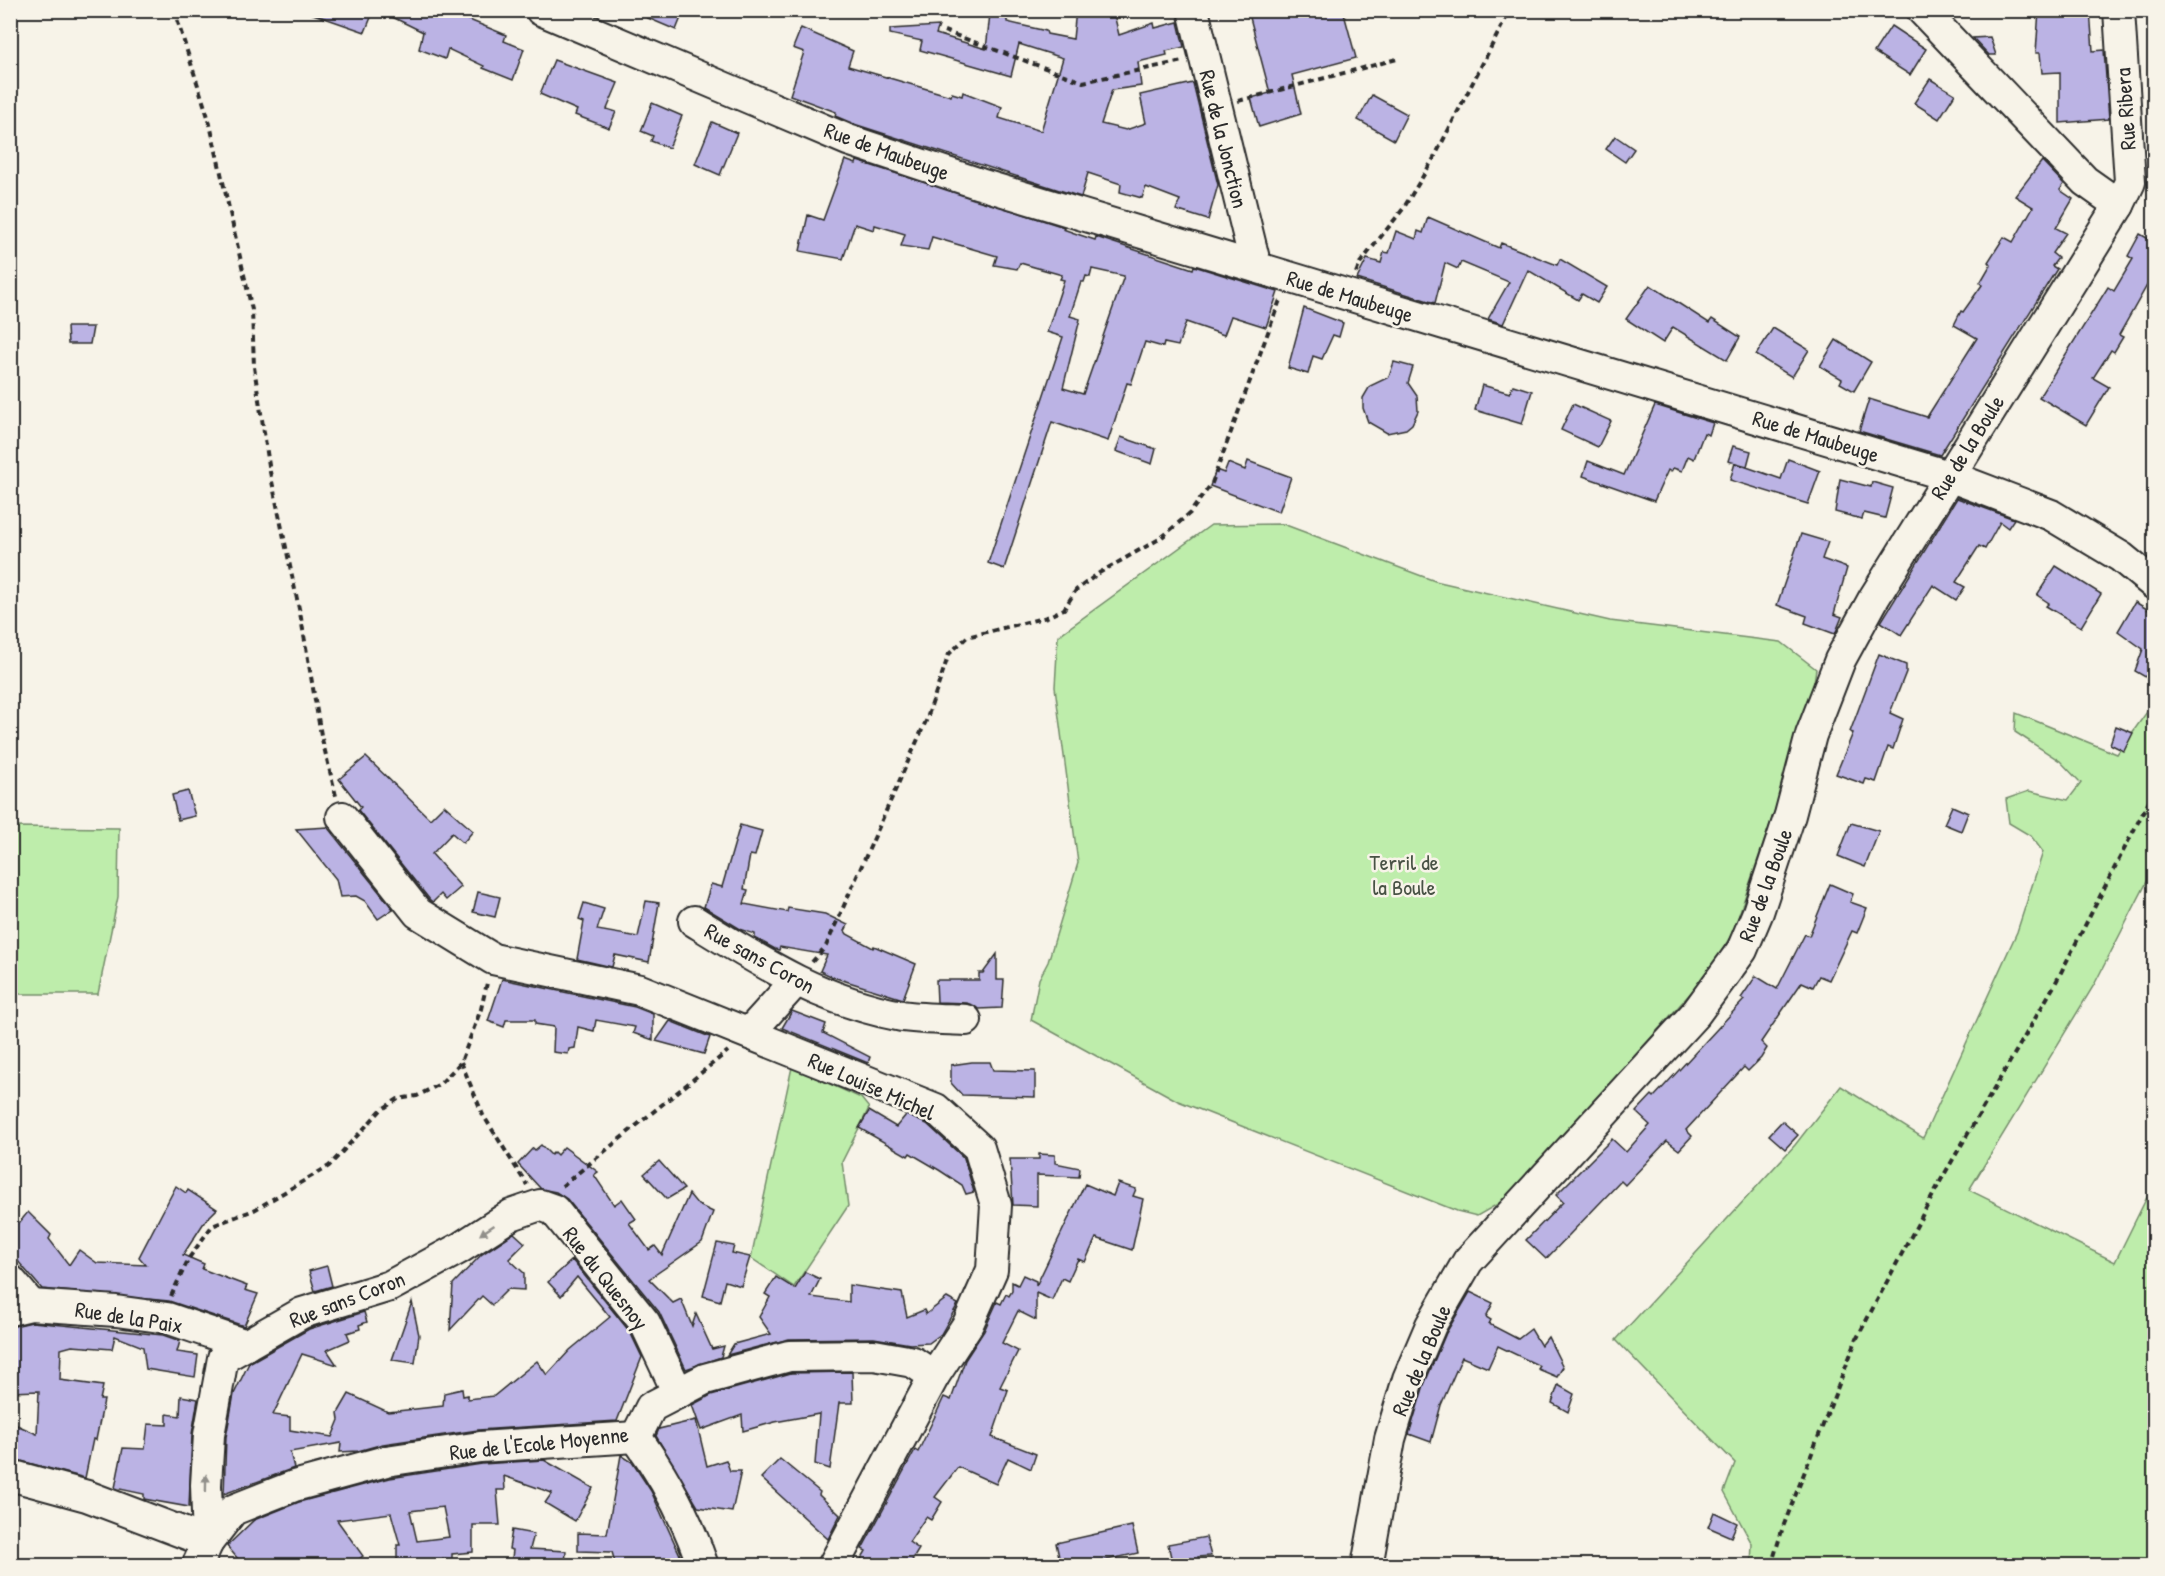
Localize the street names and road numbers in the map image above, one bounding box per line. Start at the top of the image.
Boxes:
street label: Rue Ribera [2107,66,2143,151]
street label: Rue de la Jonction [1192,67,1256,211]
street label: Rue de Maubeuge [820,115,954,188]
street label: Rue de Maubeuge [1283,263,1417,330]
street label: Rue de la Boule [1923,389,2011,505]
street label: Rue de Maubeuge [1749,403,1883,470]
street label: Rue de la Boule [1731,824,1799,946]
street label: Rue sans Coron [700,915,820,1001]
street label: Rue Louise Michel [804,1045,940,1127]
street label: Rue du Quesnoy [556,1220,656,1336]
street label: Rue sans Coron [285,1263,409,1335]
street label: Rue de la Paix [73,1294,185,1340]
street label: Rue de la Boule [1384,1300,1458,1420]
street label: Rue de l'Ecole Moyenne [448,1419,630,1467]

